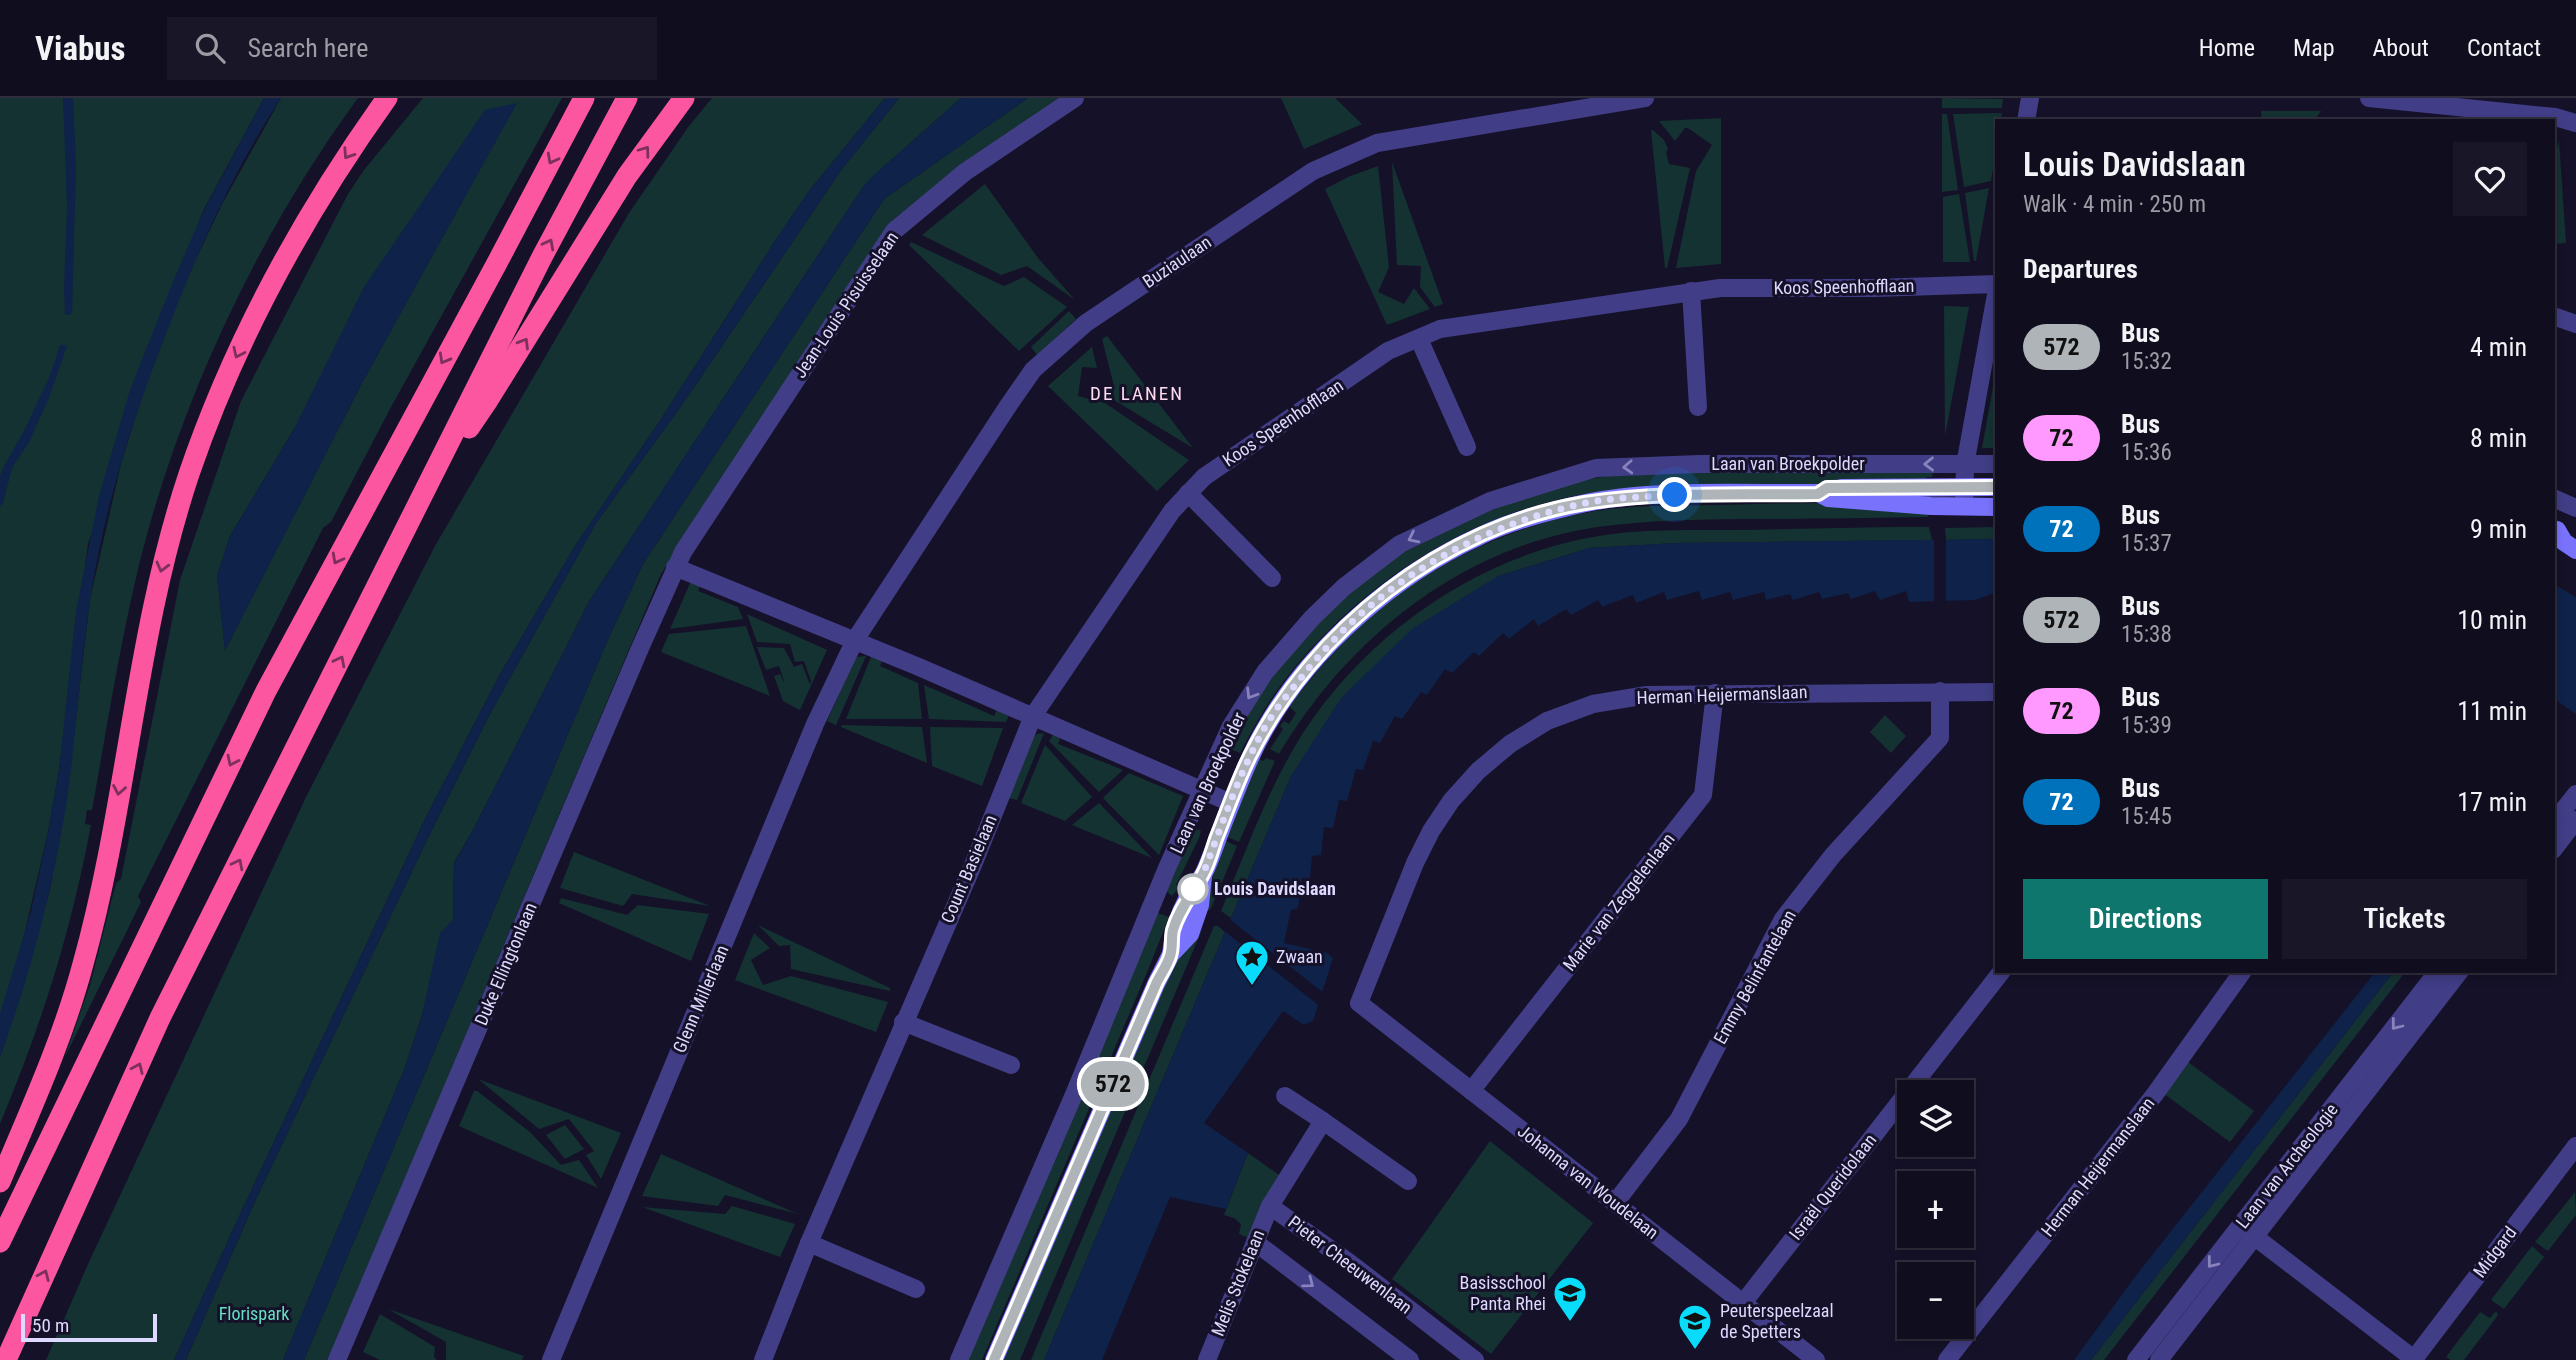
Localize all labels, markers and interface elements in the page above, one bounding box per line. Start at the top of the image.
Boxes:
search box [167,17,657,80]
text: Viabus [35,29,125,68]
icon: search [191,29,229,67]
text: Search here [247,33,368,63]
text: Home [2199,34,2255,62]
text: Map [2293,34,2335,62]
text: About [2373,34,2429,62]
text: Contact [2467,34,2541,62]
button: heart [2453,142,2527,216]
text: Louis Davidslaan [2023,145,2246,184]
one-way arrow [343,146,356,159]
one-way arrow [637,146,649,159]
one-way arrow [547,151,560,164]
text: Walk · 4 min · 250 m [2023,191,2206,218]
street label: Jean-Louis Pisuisselaan [789,228,902,382]
street label: Buziaulaan [1139,231,1215,292]
one-way arrow [540,239,554,251]
text: Departures [2023,254,2138,284]
street label: Koos Speenhofflaan [1773,275,1915,298]
text: Bus [2121,318,2160,348]
text: 4 min [2470,332,2527,362]
text: 572 [2043,333,2080,361]
one-way arrow [515,337,528,350]
one-way arrow [232,346,246,358]
text: 15:32 [2121,348,2172,375]
one-way arrow [439,352,452,364]
street label: Koos Speenhofflaan [1218,374,1347,471]
district label: DE LANEN [1090,382,1184,405]
text: Bus [2121,409,2160,439]
text: 8 min [2470,423,2527,453]
text: 72 [2049,424,2074,452]
text: 15:36 [2121,439,2172,466]
street label: Laan van Broekpolder [1711,453,1865,474]
one-way arrow [1923,456,1933,472]
one-way arrow [1622,459,1633,474]
your location [1657,477,1692,512]
text: Bus [2121,500,2160,530]
text: 9 min [2470,514,2527,544]
text: 72 [2049,515,2074,543]
one-way arrow [1408,529,1421,543]
text: 15:37 [2121,530,2172,557]
one-way arrow [331,552,345,564]
one-way arrow [156,561,171,573]
text: Bus [2121,591,2160,621]
text: 10 min [2457,605,2527,635]
text: 572 [2043,606,2080,634]
text: 15:38 [2121,621,2172,648]
one-way arrow [332,656,346,668]
street label: Herman Heijermanslaan [1636,681,1808,708]
text: Bus [2121,682,2160,712]
one-way arrow [1247,686,1260,699]
text: 11 min [2457,696,2527,726]
text: 72 [2049,697,2074,725]
street label: Laan van Broekpolder [1166,708,1250,857]
text: 15:39 [2121,712,2172,739]
one-way arrow [226,754,240,766]
text: Bus [2121,773,2160,803]
one-way arrow [112,785,127,796]
text: 17 min [2457,787,2527,817]
text: 72 [2049,788,2074,816]
text: 15:45 [2121,803,2172,830]
street label: Count Basielaan [936,812,1001,926]
street label: Marie van Zeggelenlaan [1558,829,1679,975]
one-way arrow [230,859,244,871]
marker: Louis Davidslaan [1178,874,1208,904]
place label: Louis Davidslaan [1214,878,1336,899]
button: Directions [2023,879,2268,959]
button: Tickets [2282,879,2527,959]
street label: Duke Ellingtonlaan [470,899,541,1028]
street label: Emmy Belinfantelaan [1709,906,1800,1047]
place icon: Zwaan [1233,938,1271,987]
street label: Glenn Millerlaan [668,942,733,1056]
place label: Zwaan [1276,946,1323,967]
one-way arrow [2392,1017,2405,1030]
line badge: 572 [1073,1061,1153,1107]
one-way arrow [130,1063,144,1075]
text: 572 [1095,1070,1131,1098]
map controls [1897,1080,1974,1339]
button: layers [1897,1080,1974,1157]
street label: Herman Heijermanslaan [2037,1093,2159,1241]
street label: Laan van Archeologie [2231,1099,2342,1232]
street label: Johanna van Woudelaan [1514,1120,1663,1243]
street label: Israël Queridolaan [1785,1129,1881,1244]
button: + [1897,1171,1974,1248]
street label: Pieter Cheeuwenlaan [1284,1211,1416,1318]
street label: Midgard [2469,1222,2521,1281]
street label: Melis Stokelaan [1207,1227,1268,1339]
one-way arrow [2207,1255,2220,1268]
button: − [1897,1262,1974,1339]
one-way arrow [36,1270,50,1283]
place label: Basisschool Panta Rhei [1460,1272,1546,1314]
school or university icon: Basisschool Panta Rhei [1551,1274,1589,1323]
one-way arrow [1301,1275,1314,1288]
place label: Peuterspeelzaal de Spetters [1720,1300,1834,1342]
school or university icon: Peuterspeelzaal de Spetters [1676,1302,1714,1351]
park label: Florispark [219,1303,289,1324]
scale bar [21,1311,158,1343]
text: 50 m [32,1314,69,1337]

